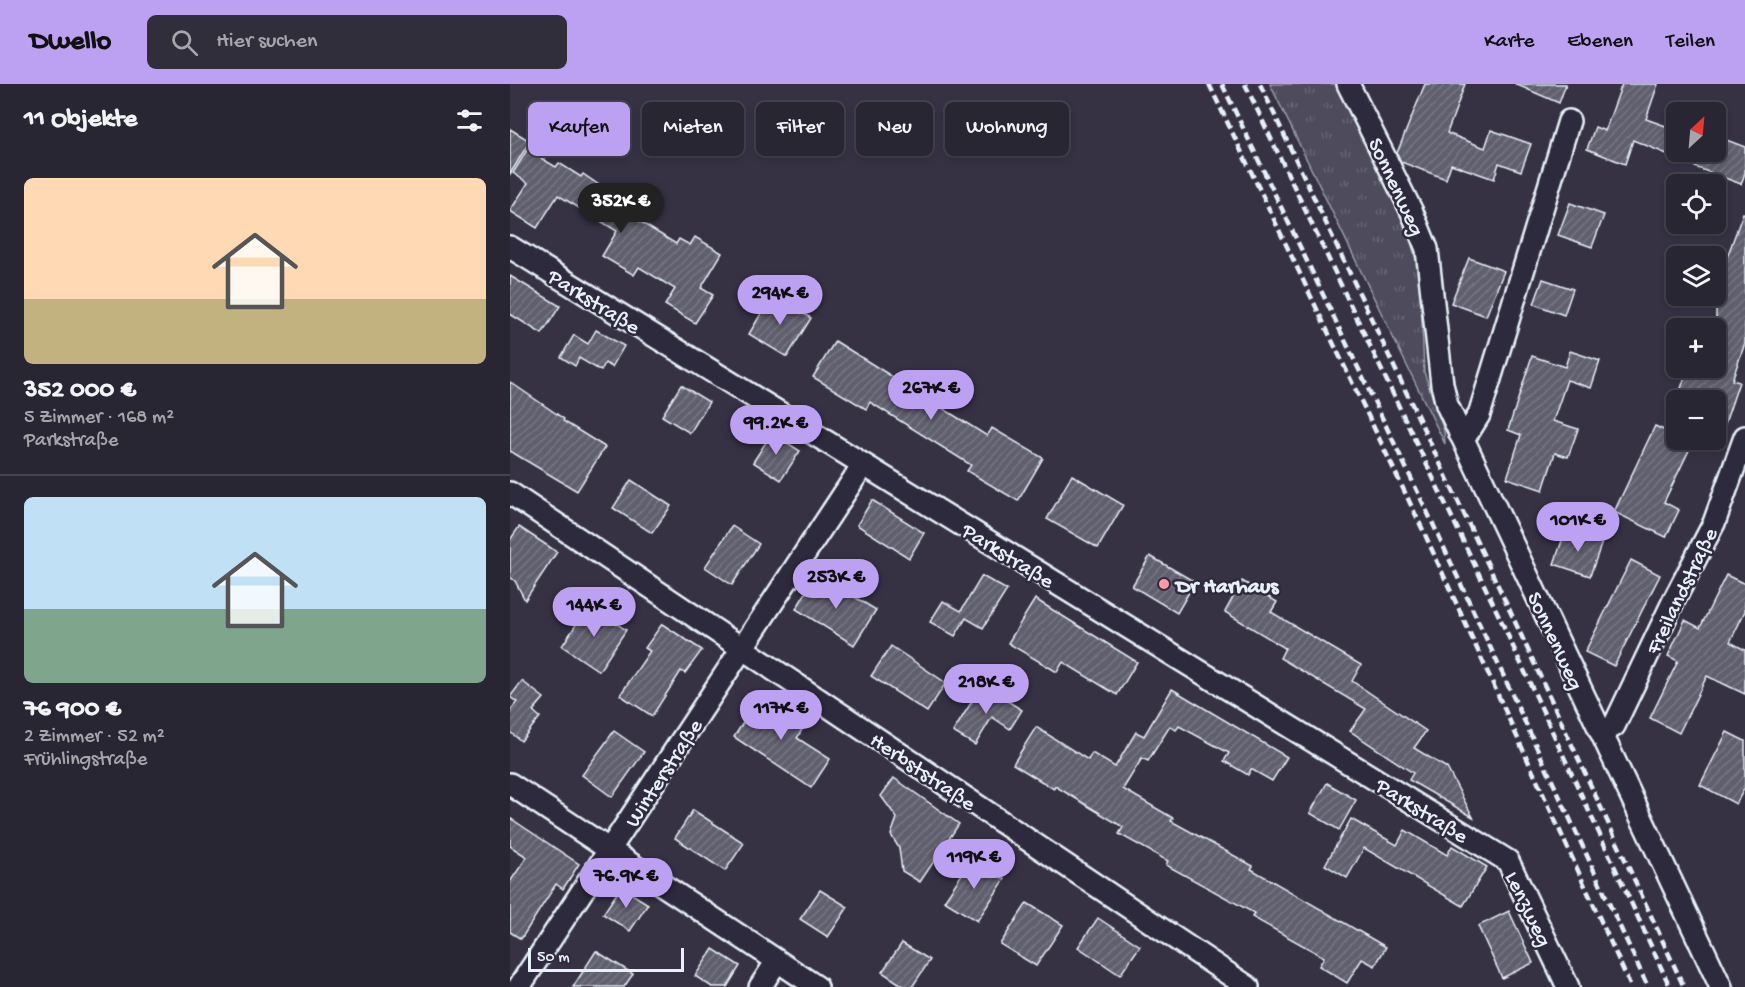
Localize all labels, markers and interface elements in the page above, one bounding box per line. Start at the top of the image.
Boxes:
search box [147,15,567,69]
text: Dwello [30,26,111,59]
icon: search [168,26,201,59]
text: Hier suchen [216,29,317,55]
text: Karte [1484,30,1534,55]
text: Ebenen [1567,30,1633,55]
text: Teilen [1666,30,1715,55]
chip: Kaufen [528,102,630,156]
chip: Mieten [642,102,744,156]
chip: Filter [756,102,844,156]
chip: Neu [856,102,933,156]
chip: Wohnung [945,102,1069,156]
north arrow [1666,102,1726,162]
map controls [1666,102,1726,450]
icon: filters [453,104,486,137]
text: 11 Objekte [24,105,137,136]
street label: Sonnenweg [1360,134,1428,241]
button: locate [1666,174,1726,234]
pin: 352K € [572,183,670,234]
text: 352K € [592,191,650,214]
icon: home [201,217,309,325]
button: layers [1666,246,1726,306]
street label: Parkstraße [541,264,644,342]
pin: 294K € [731,275,829,326]
text: 294K € [752,283,808,306]
button: + [1666,318,1726,378]
pin: 267K € [882,370,980,421]
text: 352 000 € [24,376,136,407]
text: 267K € [902,378,960,401]
button: − [1666,390,1726,450]
pin: 99.2K € [721,405,831,456]
text: 5 Zimmer · 168 m² [24,407,174,430]
text: 99.2K € [744,413,808,436]
text: Parkstraße [24,430,118,453]
pin: 101K € [1529,502,1627,553]
text: 101K € [1550,510,1606,533]
street label: Parkstraße [955,518,1058,596]
street label: Freilandstraße [1641,524,1726,660]
icon: home [201,536,309,644]
pin: 253K € [787,559,885,610]
text: 253K € [807,567,865,590]
place label: Dr Harhaus [1174,575,1280,601]
marker: Dr Harhaus [1157,577,1171,591]
pin: 144K € [545,587,643,638]
street label: Sonnenweg [1519,588,1587,695]
text: 144K € [567,595,621,618]
pin: 218K € [937,664,1035,715]
text: 218K € [958,672,1014,695]
pin: 117K € [732,690,830,741]
text: 76 900 € [24,695,121,726]
text: 117K € [754,698,808,721]
street label: Winterstraße [621,715,710,833]
text: 2 Zimmer · 52 m² [24,726,165,749]
street label: Herbststraße [864,728,980,819]
text: Frühlingstraße [24,749,147,772]
street label: Parkstraße [1369,773,1472,851]
pin: 119K € [925,839,1023,890]
text: 119K € [947,847,1001,870]
pin: 76.9K € [571,858,681,909]
text: 76.9K € [594,866,658,889]
street label: Lenzweg [1497,868,1556,952]
scale bar [528,945,684,972]
text: 50 m [537,949,570,968]

